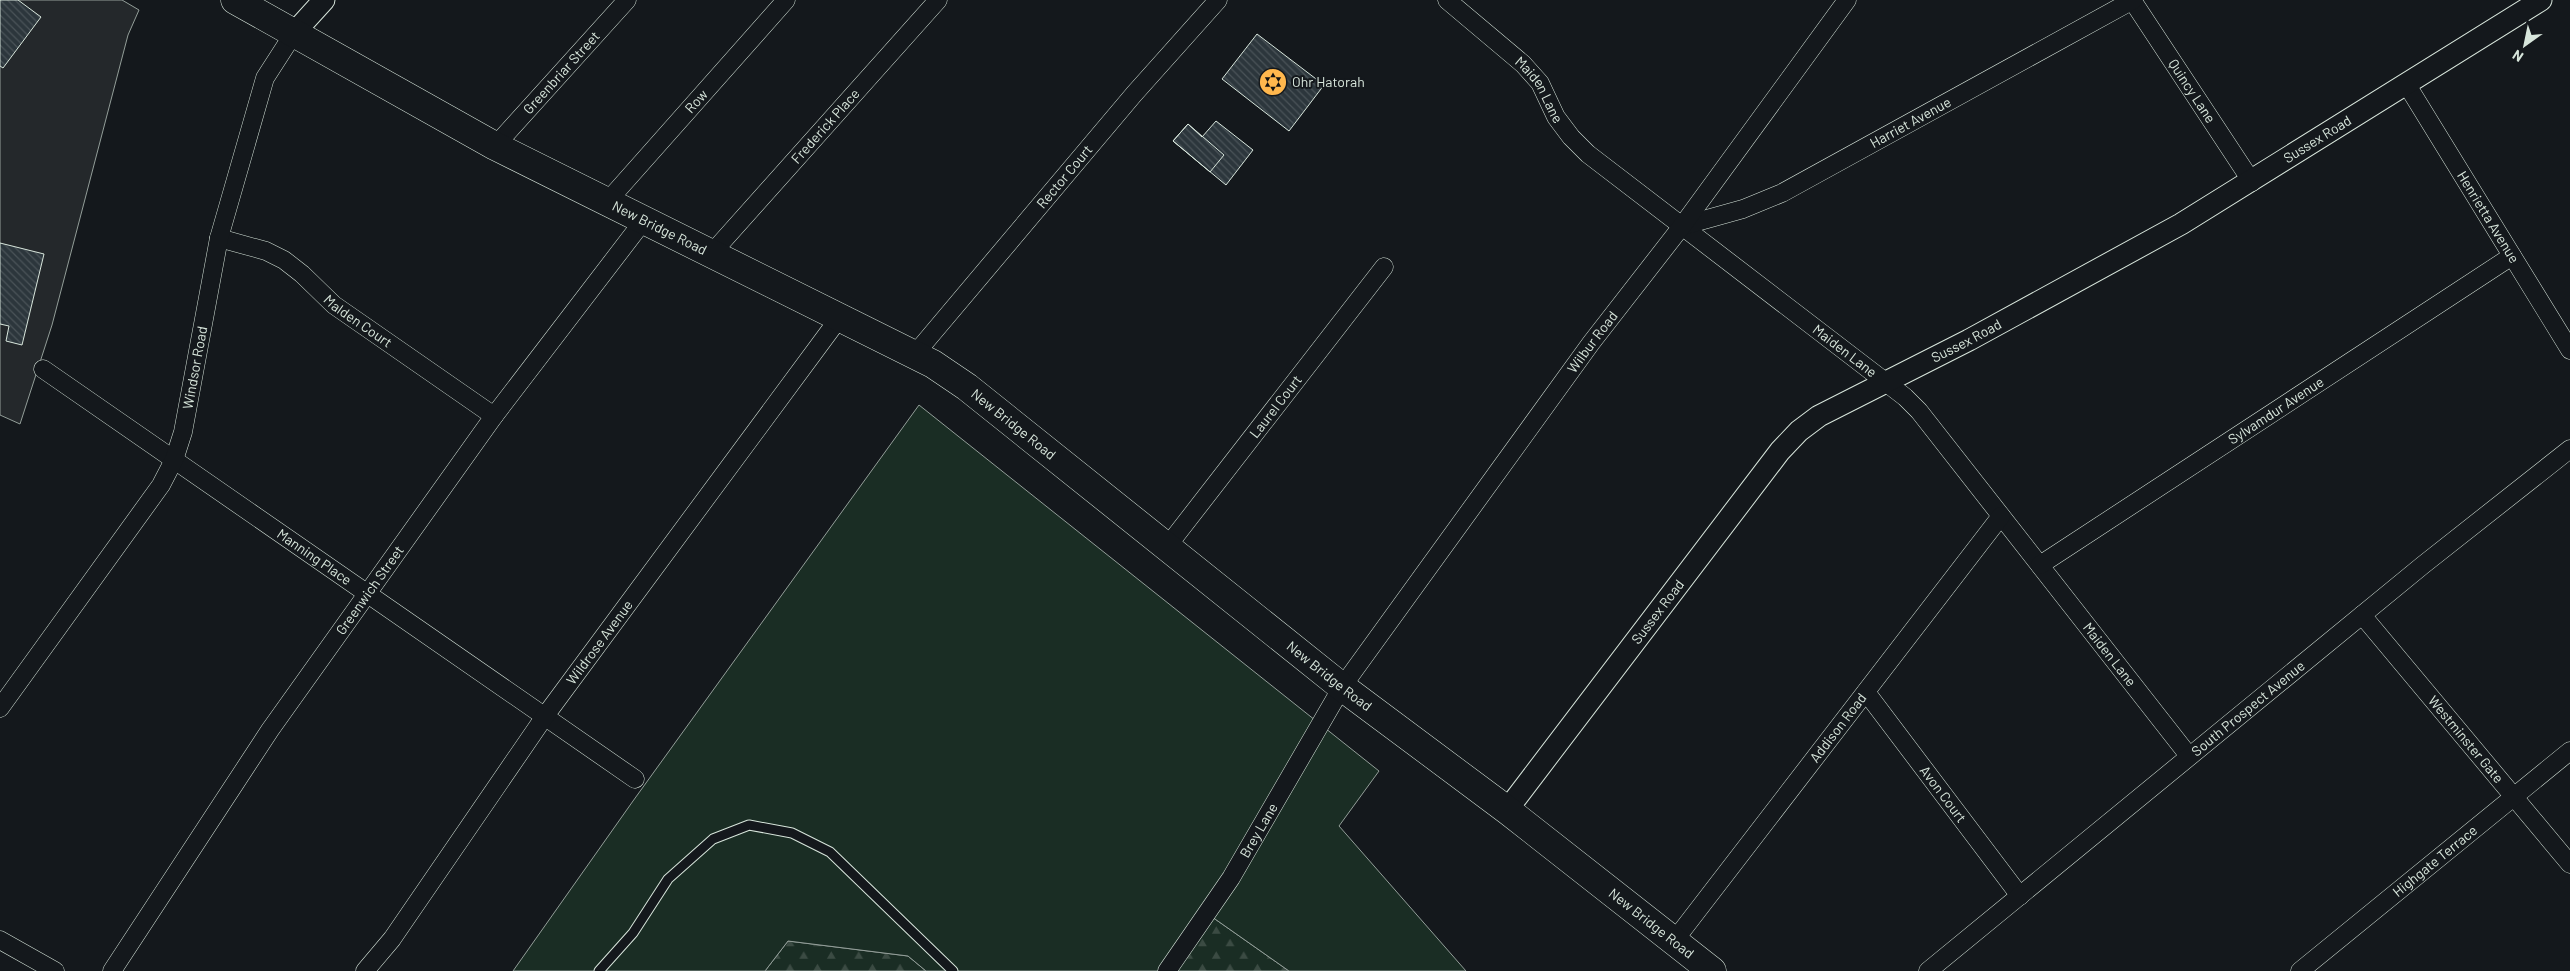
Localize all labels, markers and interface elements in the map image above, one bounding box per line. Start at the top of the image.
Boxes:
north arrow [2500,20,2550,70]
street label: Greenbriar Street [519,27,603,117]
text: N [2509,47,2526,66]
street label: Maiden Lane [1512,52,1567,126]
street label: Quincy Lane [2165,56,2220,126]
synagogue icon: Ohr Hatorah [1258,67,1288,97]
place label: Ohr Hatorah [1292,73,1365,90]
street label: Frederick Place [787,85,863,167]
street label: Row [681,86,711,116]
street label: Harriet Avenue [1867,93,1954,151]
street label: Sussex Road [2280,111,2354,166]
street label: Rector Court [1033,141,1096,211]
street label: Henrietta Avenue [2454,168,2523,266]
street label: New Bridge Road [610,197,710,258]
street label: Malden Court [320,291,396,351]
street label: Wilbur Road [1563,307,1621,376]
street label: Sussex Road [1928,315,2004,366]
street label: Maiden Lane [1810,320,1881,380]
street label: Windsor Road [178,325,210,411]
street label: Laurel Court [1246,371,1305,441]
street label: Sylvamdur Avenue [2225,373,2327,448]
street label: New Bridge Road [968,385,1060,463]
street label: Manning Place [274,525,355,588]
street label: Greenwich Street [332,542,407,638]
street label: Sussex Road [1627,576,1687,647]
street label: Wildrose Avenue [562,596,636,688]
street label: Maiden Lane [2080,619,2140,690]
street label: New Bridge Road [1284,637,1375,714]
street label: South Prospect Avenue [2188,657,2308,759]
street label: Addison Road [1806,689,1870,766]
street label: Westminster Gate [2425,692,2508,786]
street label: Avon Court [1917,762,1970,826]
street label: Brey Lane [1236,800,1281,860]
street label: Highgate Terrace [2389,821,2480,900]
street label: New Bridge Road [1606,884,1698,962]

